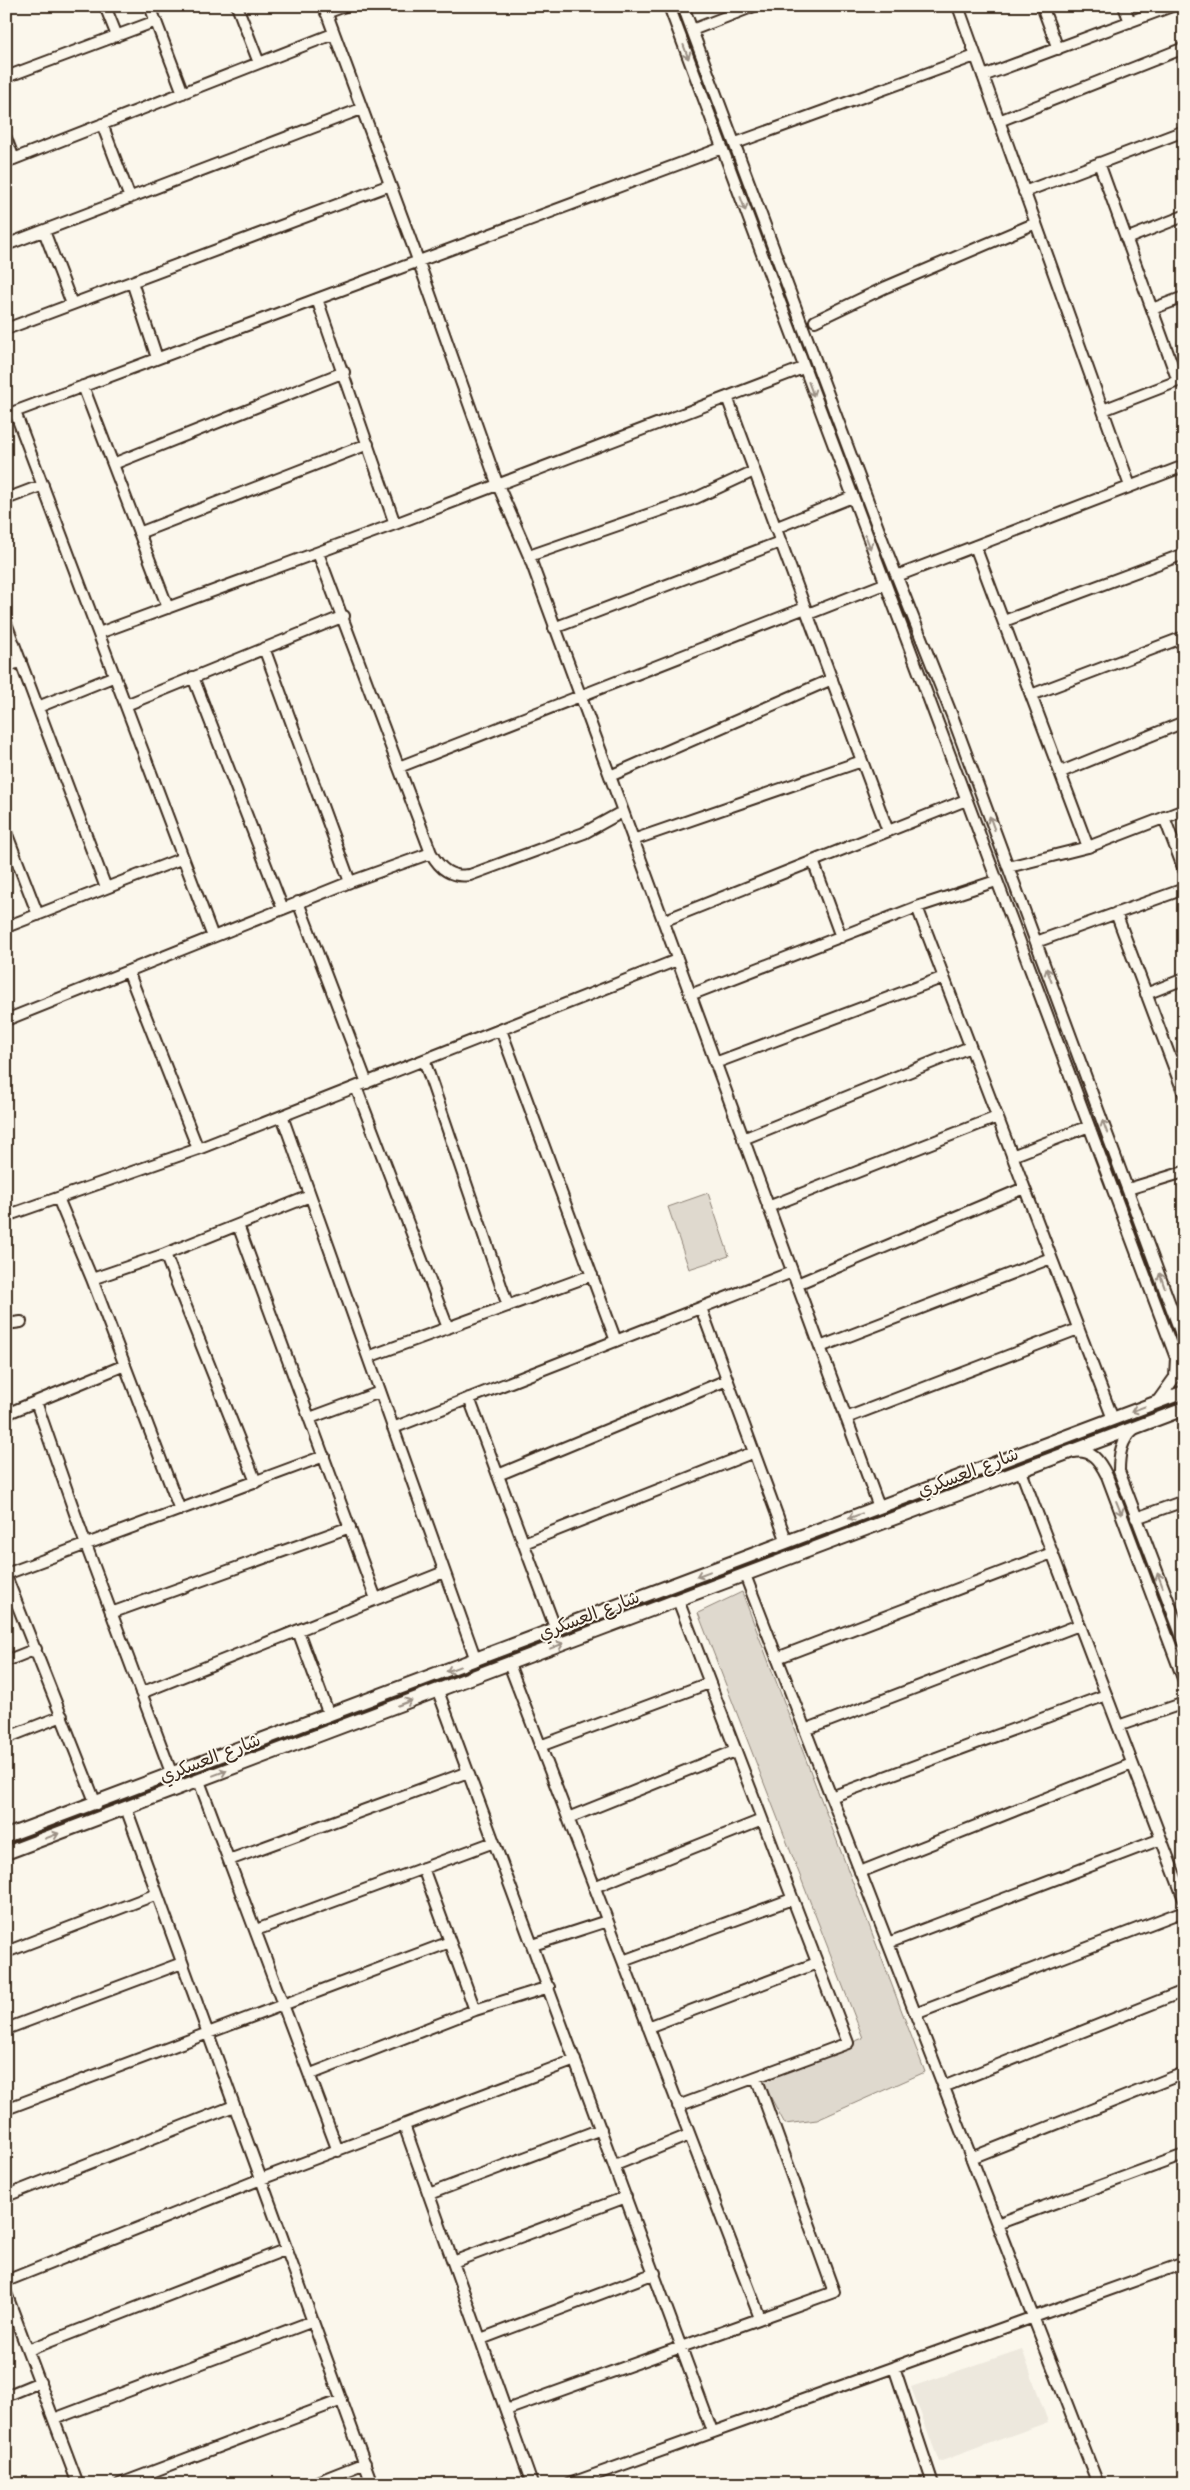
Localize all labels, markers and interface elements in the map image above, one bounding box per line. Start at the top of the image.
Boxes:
one-way arrow [682,44,691,59]
one-way arrow [739,196,748,212]
one-way arrow [807,381,816,397]
one-way arrow [864,533,873,549]
one-way arrow [987,816,996,831]
one-way arrow [1044,968,1053,983]
one-way arrow [1100,1120,1109,1135]
one-way arrow [1157,1273,1166,1288]
one-way arrow [1131,1405,1146,1414]
street label: شارع العسكري [913,1439,1022,1503]
one-way arrow [1115,1499,1124,1515]
one-way arrow [848,1512,863,1521]
one-way arrow [696,1570,711,1579]
one-way arrow [1155,1573,1164,1588]
street label: شارع العسكري [534,1582,643,1646]
one-way arrow [549,1641,564,1650]
one-way arrow [446,1664,461,1674]
one-way arrow [397,1698,412,1707]
street label: شارع العسكري [155,1725,264,1789]
one-way arrow [212,1768,228,1777]
one-way arrow [44,1831,59,1840]

